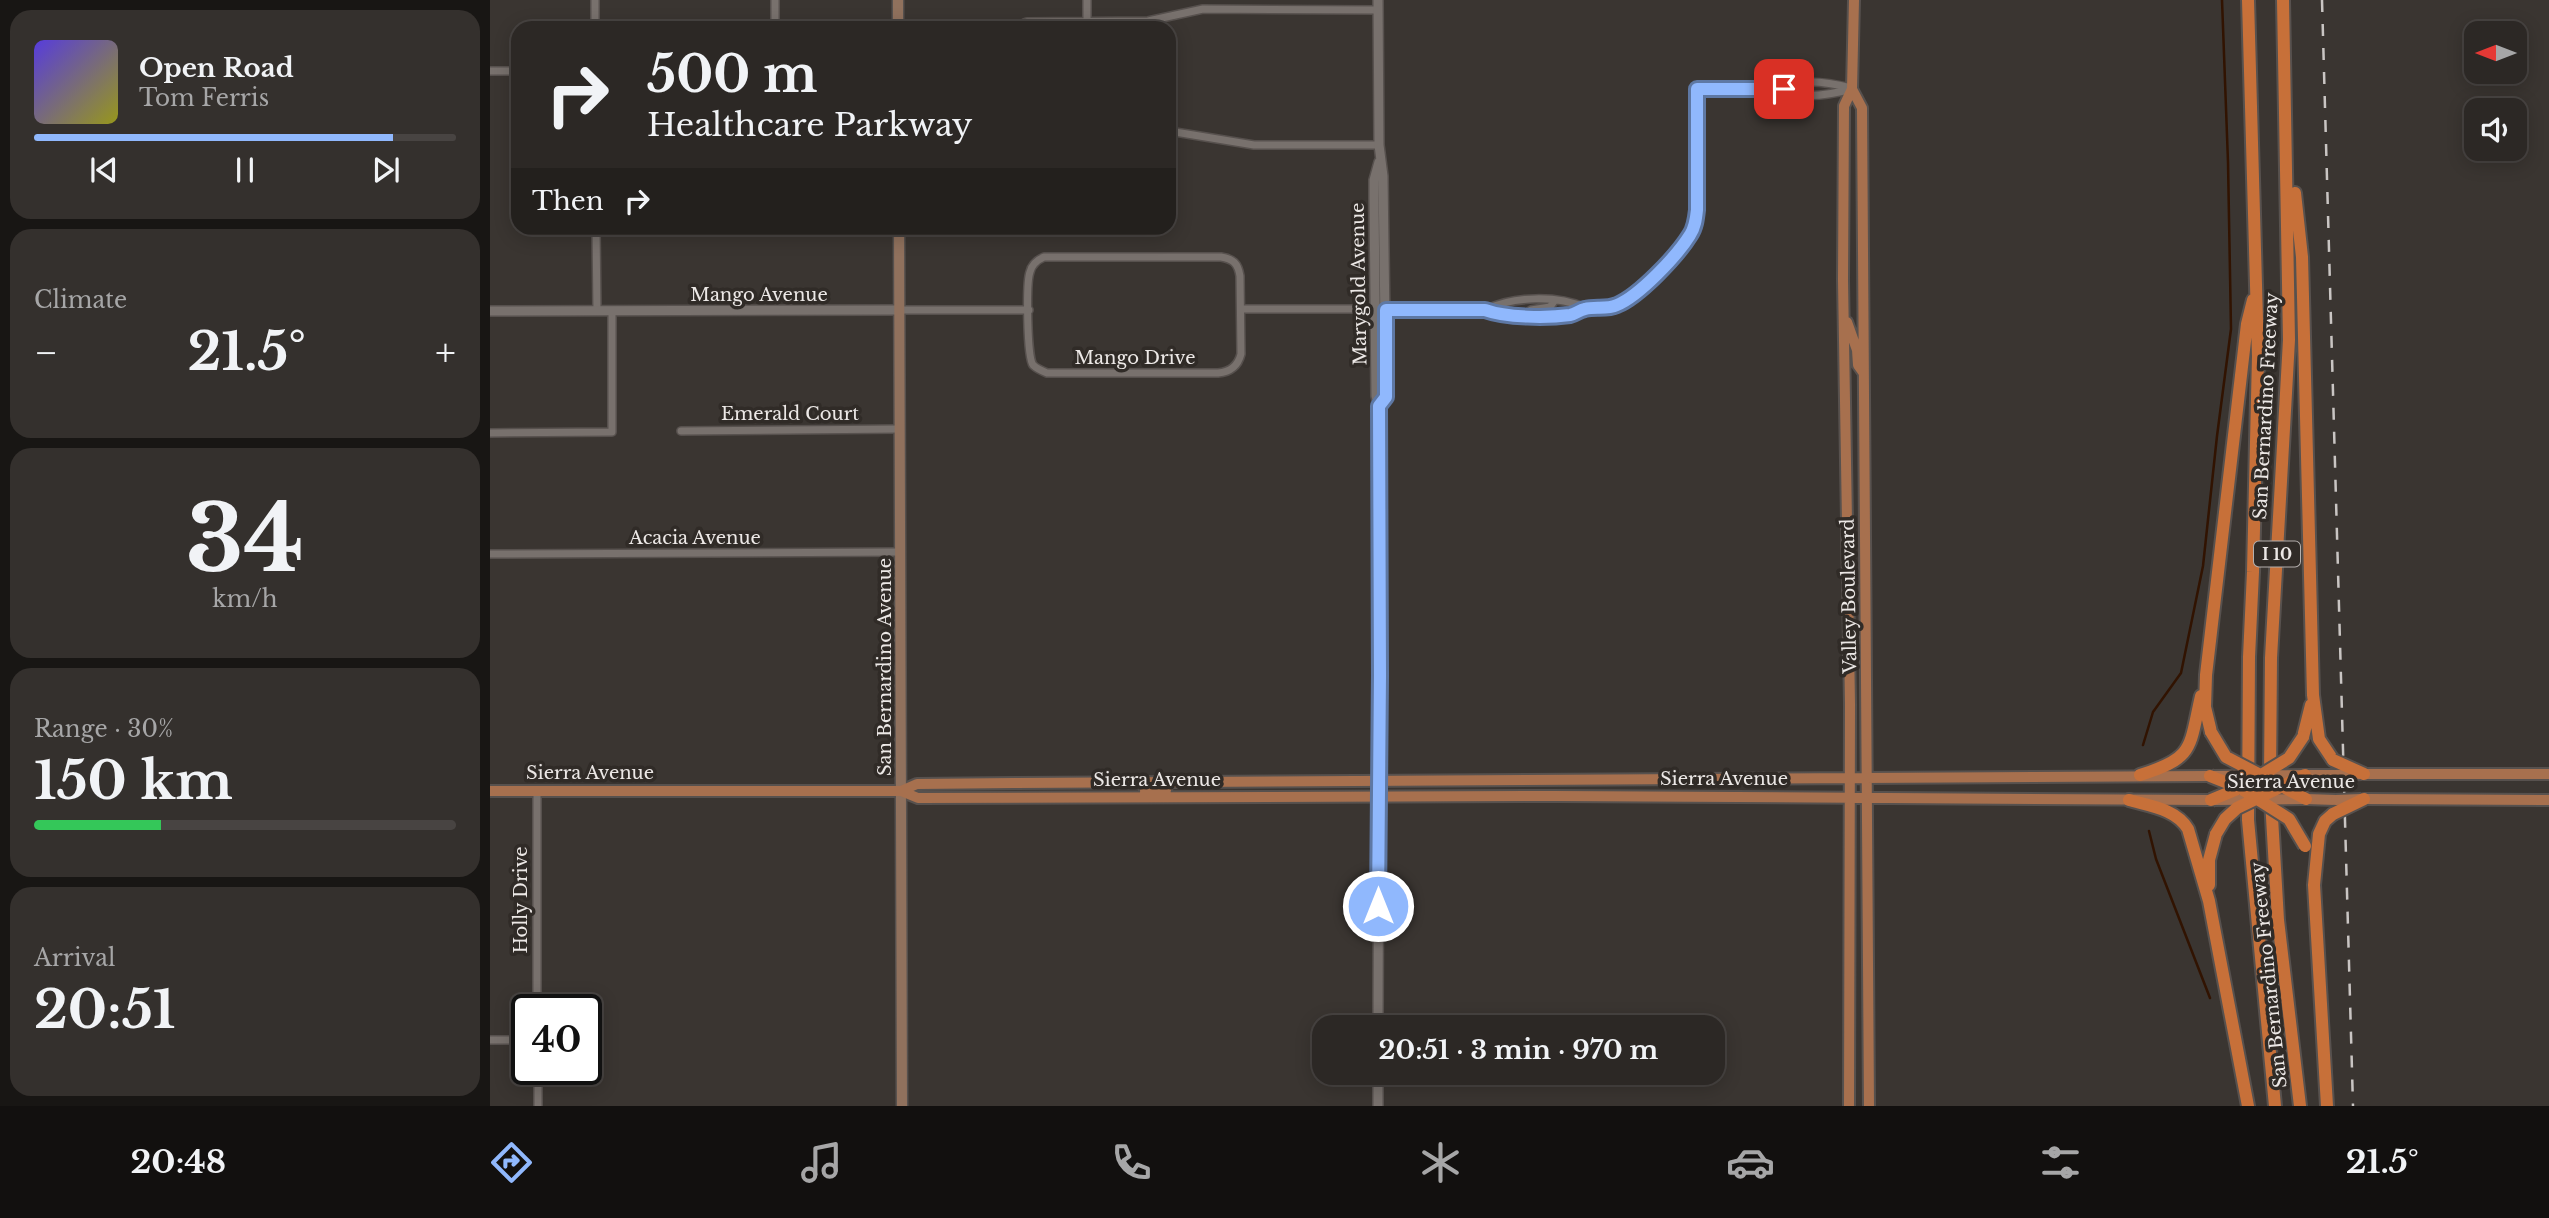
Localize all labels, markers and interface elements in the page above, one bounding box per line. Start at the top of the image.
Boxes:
north arrow [2464,21,2527,84]
map controls [2464,21,2527,161]
text: 500 m [647,44,817,105]
icon: right [532,49,623,140]
text: Open Road [139,52,294,84]
pin [1754,59,1814,119]
icon: arrive [1765,70,1803,108]
text: Tom Ferris [139,84,269,112]
button: sound [2464,98,2527,161]
text: Healthcare Parkway [647,105,972,145]
icon: previous [85,151,123,189]
icon: pause [226,151,264,189]
icon: next [367,151,405,189]
icon: right [618,182,656,220]
text: Then [532,185,604,217]
street label: Marygold Avenue [1347,202,1371,366]
street label: Mango Avenue [690,284,828,306]
text: Climate [34,286,127,314]
street label: San Bernardino Freeway [2249,291,2283,520]
text: 21.5° [187,320,306,384]
text: − [34,329,58,376]
text: + [435,329,456,376]
street label: Mango Drive [1074,347,1196,369]
street label: Emerald Court [721,403,859,425]
text: 34 [186,483,304,596]
street label: Valley Boulevard [1837,518,1861,675]
street label: Acacia Avenue [628,527,761,549]
road number: I 10 [2254,541,2300,566]
street label: San Bernardino Avenue [874,558,896,776]
text: km/h [212,585,278,613]
text: Range · 30% [34,715,173,743]
text: 150 km [34,749,233,813]
street label: Sierra Avenue [526,762,654,784]
street label: Sierra Avenue [1660,768,1788,790]
street label: Sierra Avenue [1093,769,1221,791]
street label: Sierra Avenue [2227,771,2355,793]
street label: Holly Drive [510,846,532,954]
street label: San Bernardino Freeway [2246,860,2292,1089]
position arrow [1341,869,1415,943]
text: Arrival [34,944,115,972]
text: 20:51 [34,978,176,1042]
speed limit sign: 40 [511,994,602,1085]
text: 20:51 · 3 min · 970 m [1379,1034,1658,1066]
icon: directions [487,1138,536,1187]
icon: music [797,1138,846,1187]
icon: phone [1107,1138,1156,1187]
icon: climate [1416,1138,1465,1187]
icon: car [1726,1138,1775,1187]
icon: filters [2036,1138,2085,1187]
text: 20:48 [130,1142,226,1182]
text: 21.5° [2346,1142,2419,1182]

